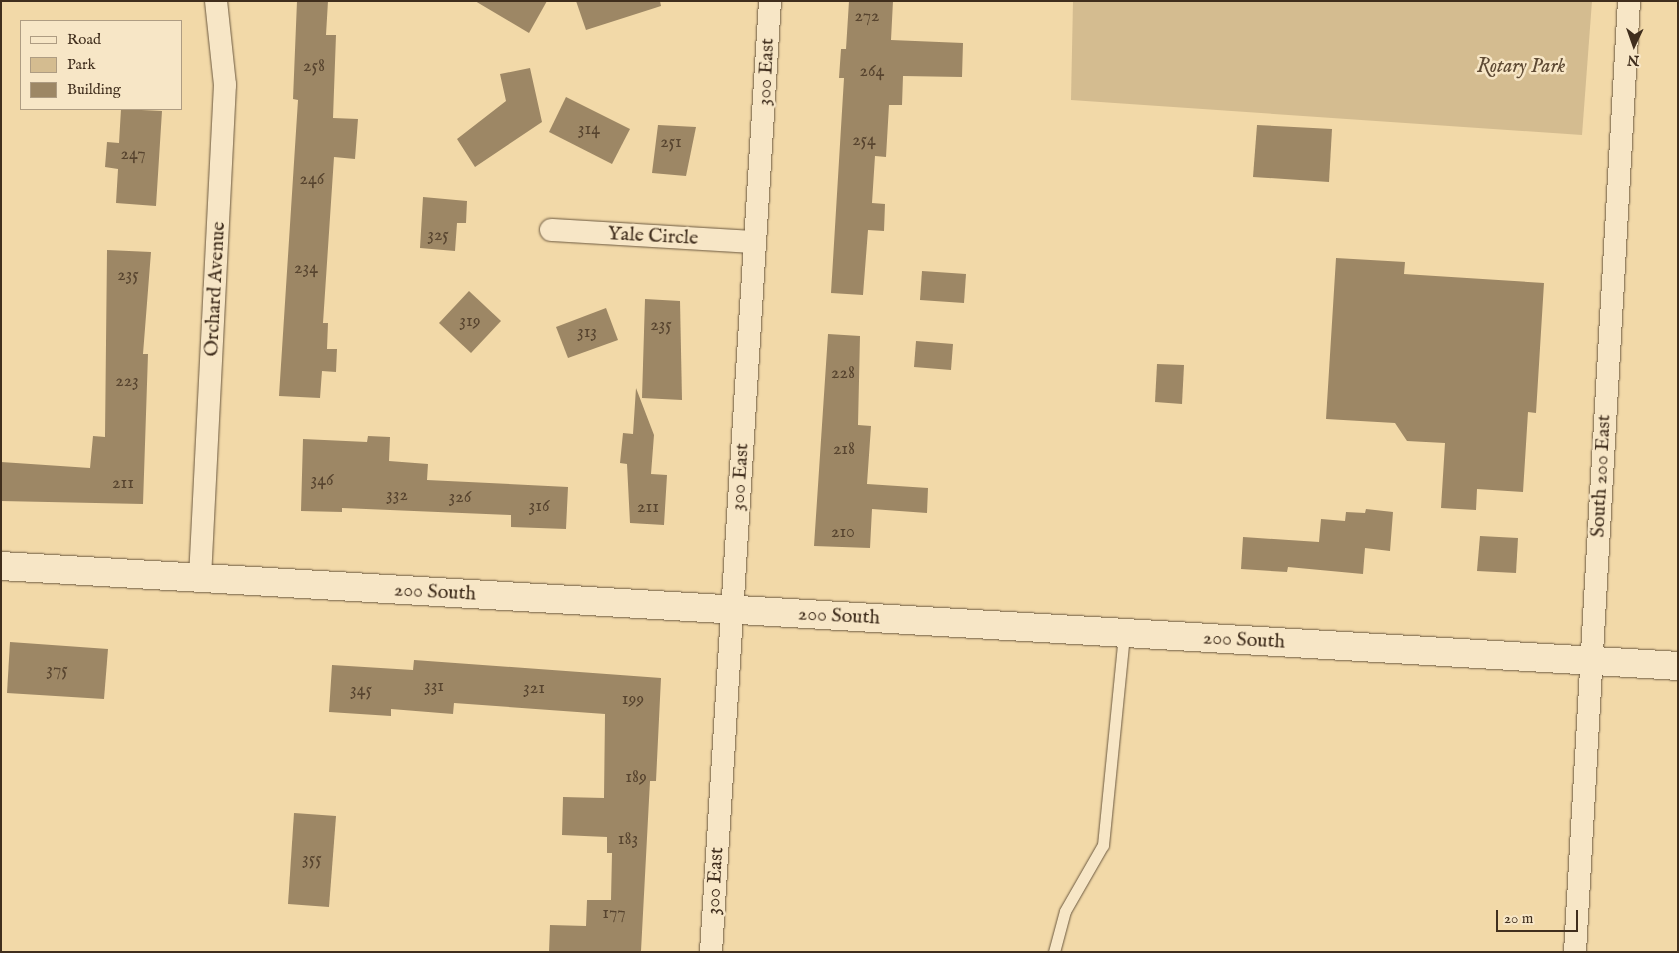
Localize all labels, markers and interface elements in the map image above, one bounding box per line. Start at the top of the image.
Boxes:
house number: 272 [854,6,880,28]
legend [20,20,182,110]
north arrow [1609,20,1659,70]
text: Road [67,30,101,49]
street label: 300 East [752,37,780,107]
text: N [1627,51,1640,69]
park label: Rotary Park [1477,54,1565,78]
text: Park [67,55,96,74]
house number: 258 [303,56,325,78]
house number: 264 [860,61,884,83]
text: Building [67,80,121,99]
house number: 314 [578,119,600,141]
house number: 254 [852,130,876,152]
house number: 251 [660,132,682,154]
house number: 247 [120,144,146,166]
house number: 246 [300,169,324,191]
street label: Orchard Avenue [199,221,231,357]
street label: Yale Circle [607,222,699,250]
house number: 325 [427,225,449,247]
house number: 234 [294,258,318,280]
house number: 235 [117,265,139,287]
house number: 319 [459,311,481,333]
house number: 235 [650,315,672,337]
house number: 313 [577,322,597,344]
house number: 228 [831,363,855,385]
house number: 223 [115,371,139,393]
street label: South 200 East [1586,414,1616,538]
house number: 218 [833,439,855,461]
street label: 300 East [726,442,754,512]
house number: 346 [310,470,334,492]
house number: 211 [112,473,134,495]
house number: 332 [386,485,408,507]
house number: 326 [449,487,471,509]
house number: 316 [528,496,550,518]
house number: 211 [637,497,659,519]
house number: 210 [831,522,855,544]
street label: 200 South [393,578,477,606]
street label: 200 South [797,602,881,630]
street label: 200 South [1202,626,1286,654]
house number: 375 [46,660,68,682]
house number: 331 [424,676,444,698]
house number: 321 [523,678,545,700]
house number: 345 [350,680,372,702]
house number: 199 [622,689,644,711]
house number: 189 [625,767,647,789]
house number: 183 [618,829,638,851]
street label: 300 East [701,846,729,916]
house number: 355 [302,849,322,871]
scale bar [1499,900,1582,932]
house number: 177 [602,903,626,925]
text: 20 m [1504,909,1533,928]

